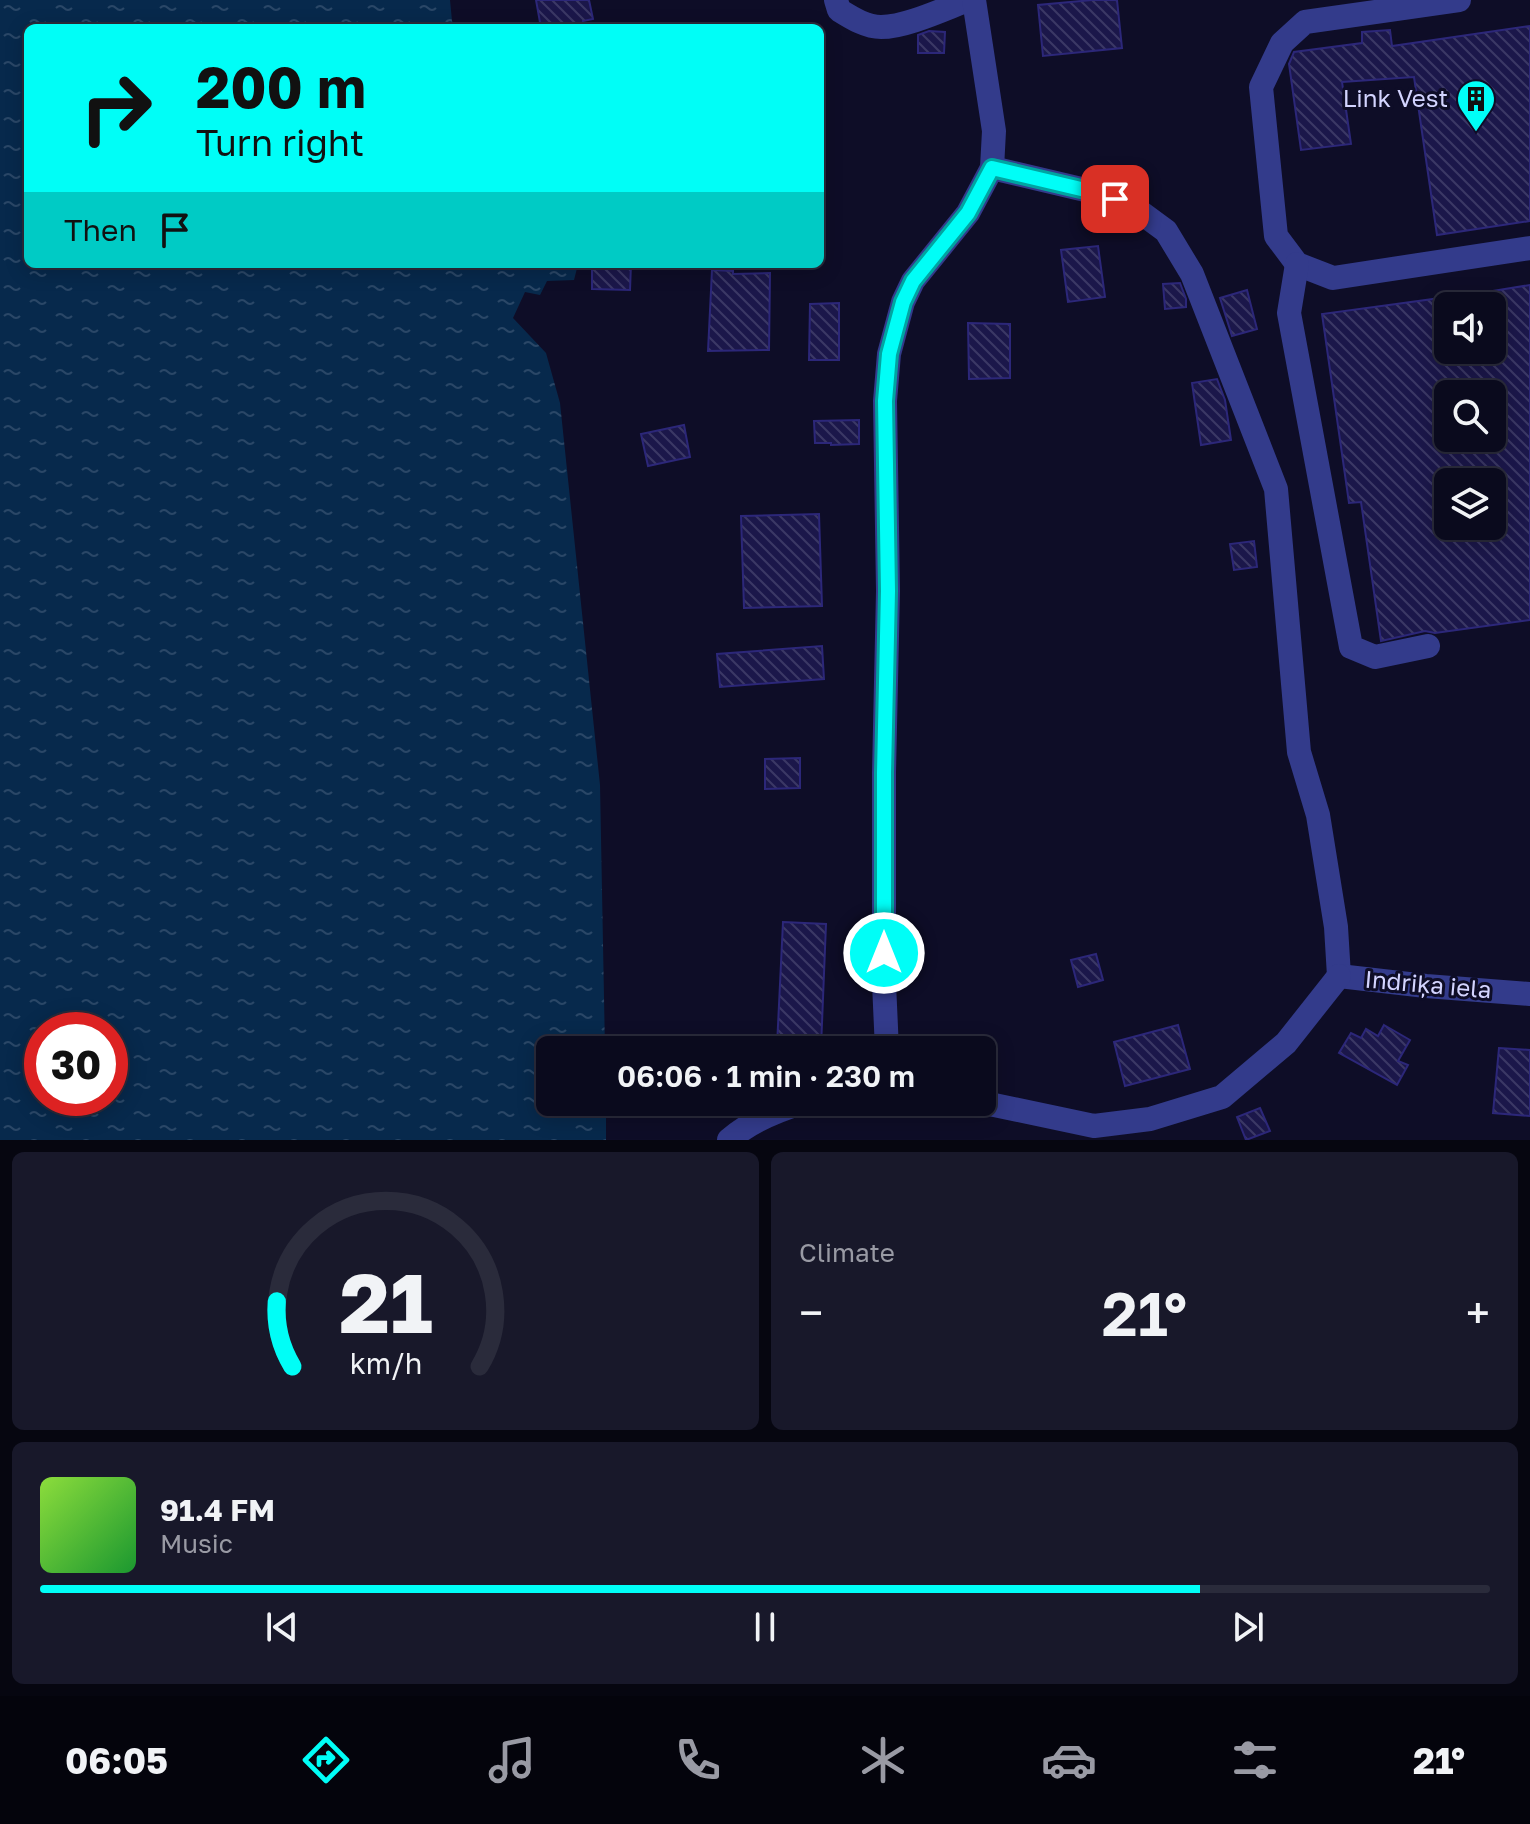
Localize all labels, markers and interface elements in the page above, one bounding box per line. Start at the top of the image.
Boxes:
text: 200 m [196,53,366,120]
icon: right [64,56,168,160]
building icon: Link Vest [1455,78,1497,133]
place label: Link Vest [1343,83,1448,112]
text: Turn right [196,121,364,164]
pin [1081,165,1149,233]
icon: arrive [1093,177,1137,221]
icon: arrive [153,208,197,252]
text: Then [64,212,137,248]
map controls [1434,292,1506,540]
button: sound [1434,292,1506,364]
button: search [1434,380,1506,452]
button: layers [1434,468,1506,540]
position arrow [842,911,926,995]
street label: Indriķa iela [1363,964,1493,1004]
speed limit sign: 30 [24,1012,128,1116]
text: 06:06 · 1 min · 230 m [617,1058,915,1094]
text: Climate [799,1237,895,1268]
text: 21 [339,1251,432,1351]
text: 21° [1102,1277,1187,1349]
text: − [799,1286,823,1339]
text: + [1466,1286,1490,1339]
text: km/h [349,1346,422,1380]
text: 91.4 FM [160,1492,275,1528]
text: Music [160,1528,233,1559]
icon: previous [260,1605,304,1649]
icon: pause [743,1605,787,1649]
icon: next [1226,1605,1270,1649]
icon: directions [298,1732,354,1788]
icon: music [484,1732,540,1788]
icon: phone [670,1732,726,1788]
icon: climate [855,1732,911,1788]
icon: car [1041,1732,1097,1788]
icon: filters [1227,1732,1283,1788]
text: 06:05 [65,1739,168,1782]
text: 21° [1413,1739,1465,1782]

